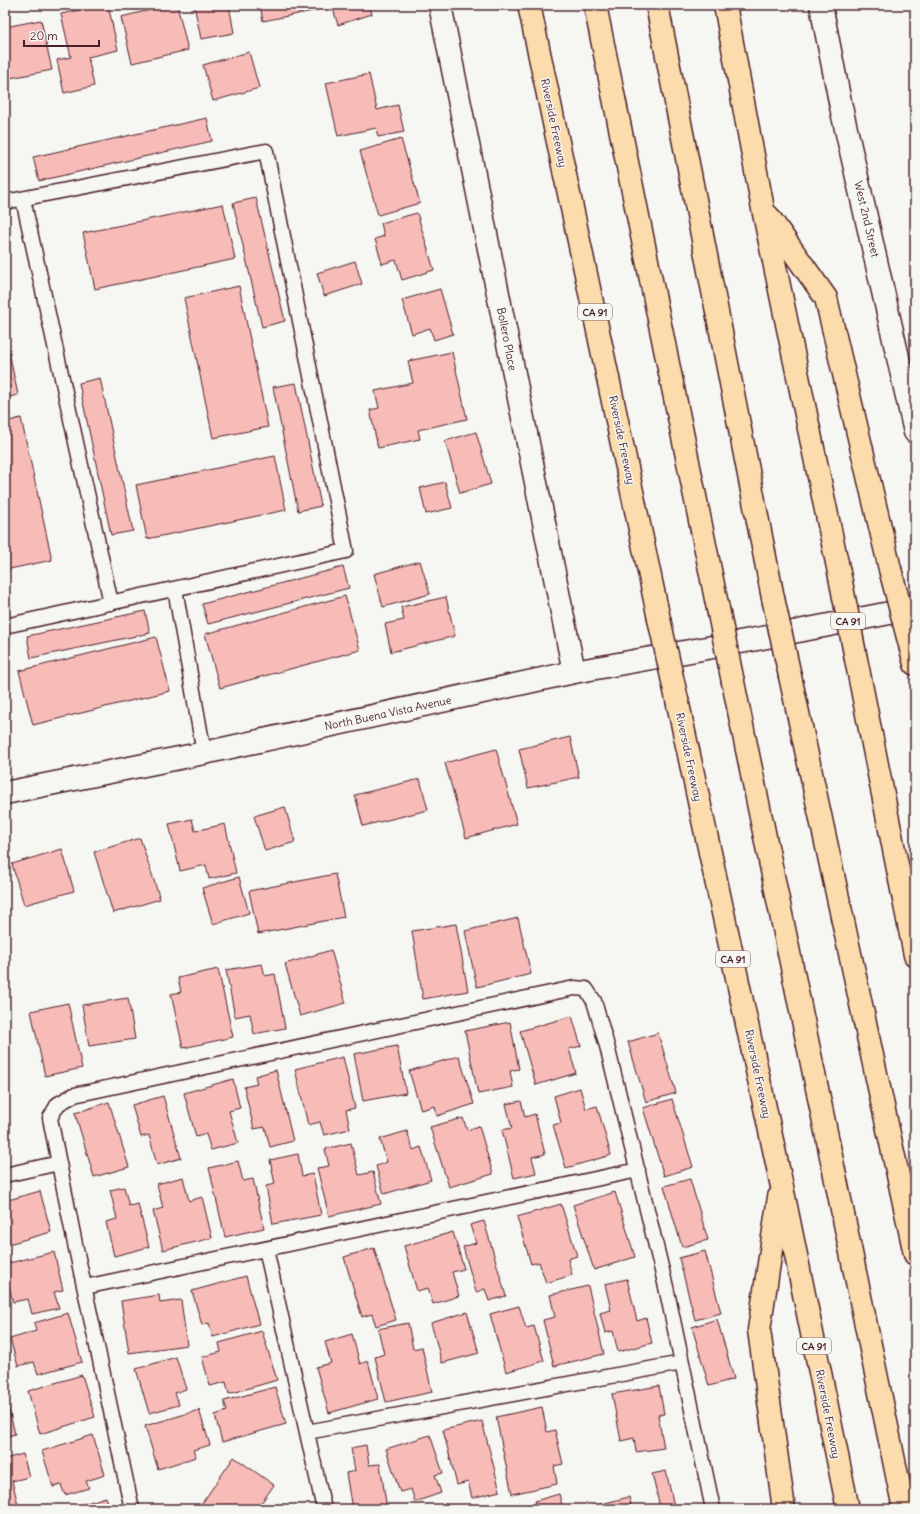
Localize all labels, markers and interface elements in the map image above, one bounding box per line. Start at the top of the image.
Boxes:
scale bar [24,22,99,48]
text: 20 m [30,28,58,43]
street label: Riverside Freeway [538,77,570,169]
street label: West 2nd Street [851,180,883,259]
road number: CA 91 [578,304,612,320]
street label: Bollero Place [494,306,520,372]
street label: Riverside Freeway [606,394,638,486]
road number: CA 91 [831,613,865,629]
street label: North Buena Vista Avenue [323,693,453,733]
street label: Riverside Freeway [673,711,705,803]
road number: CA 91 [716,951,750,967]
street label: Riverside Freeway [742,1028,774,1120]
road number: CA 91 [797,1338,831,1354]
street label: Riverside Freeway [812,1368,844,1460]

